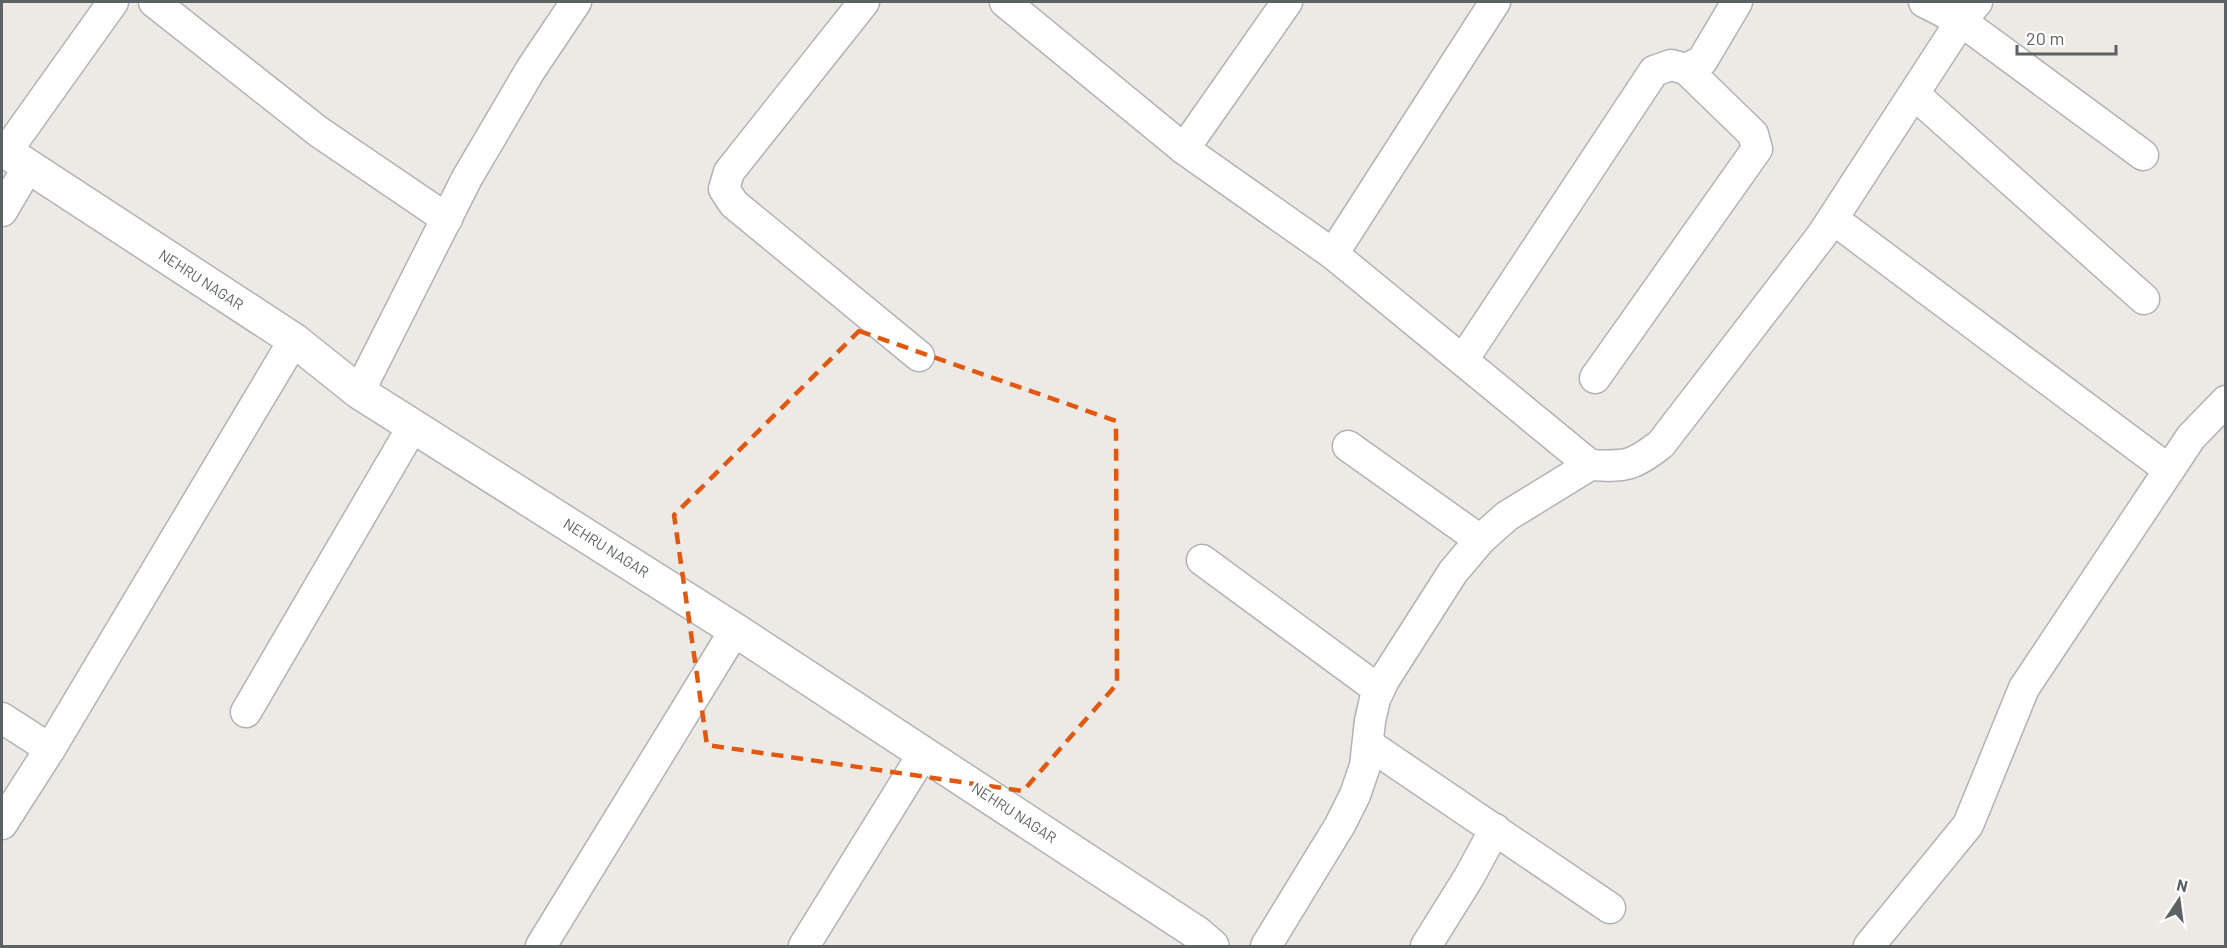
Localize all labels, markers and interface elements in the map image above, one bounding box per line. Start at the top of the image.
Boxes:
scale bar [2017,18,2116,56]
text: 20 m [2026,27,2064,49]
street label: NEHRU NAGAR [156,245,247,313]
street label: NEHRU NAGAR [561,514,653,581]
street label: NEHRU NAGAR [969,778,1060,846]
north arrow [2149,870,2209,930]
text: N [2175,874,2190,895]

